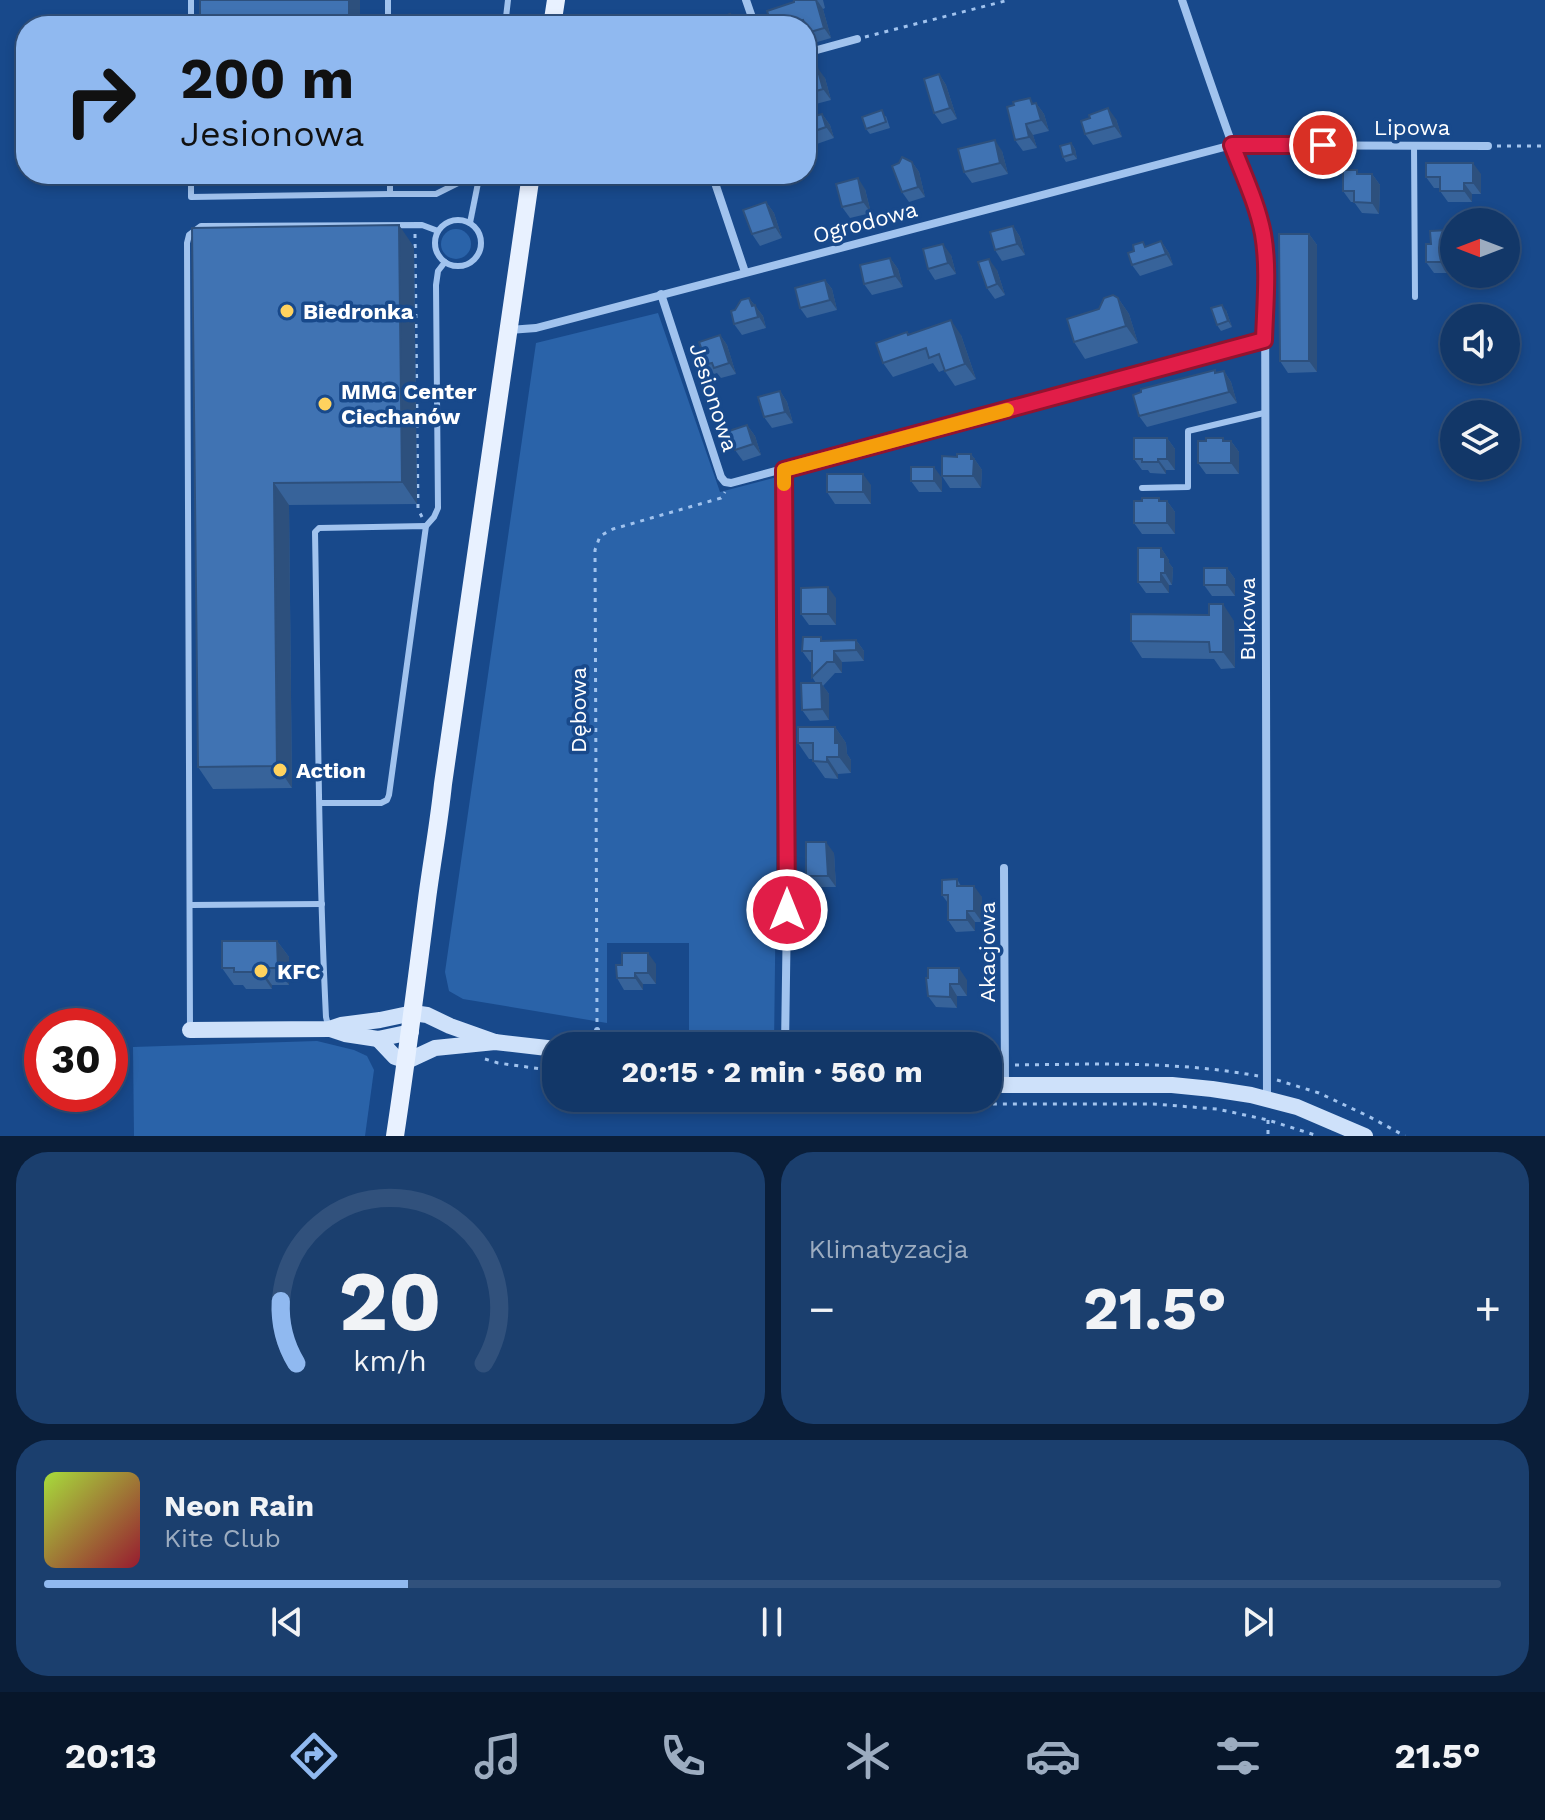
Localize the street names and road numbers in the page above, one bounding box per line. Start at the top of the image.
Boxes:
street label: Lipowa [1374,115,1450,140]
street label: Ogrodowa [810,197,920,248]
street label: Jesionowa [684,340,743,455]
street label: Bukowa [1235,577,1260,661]
street label: Dębowa [566,667,591,753]
street label: Akacjowa [975,902,1000,1002]

